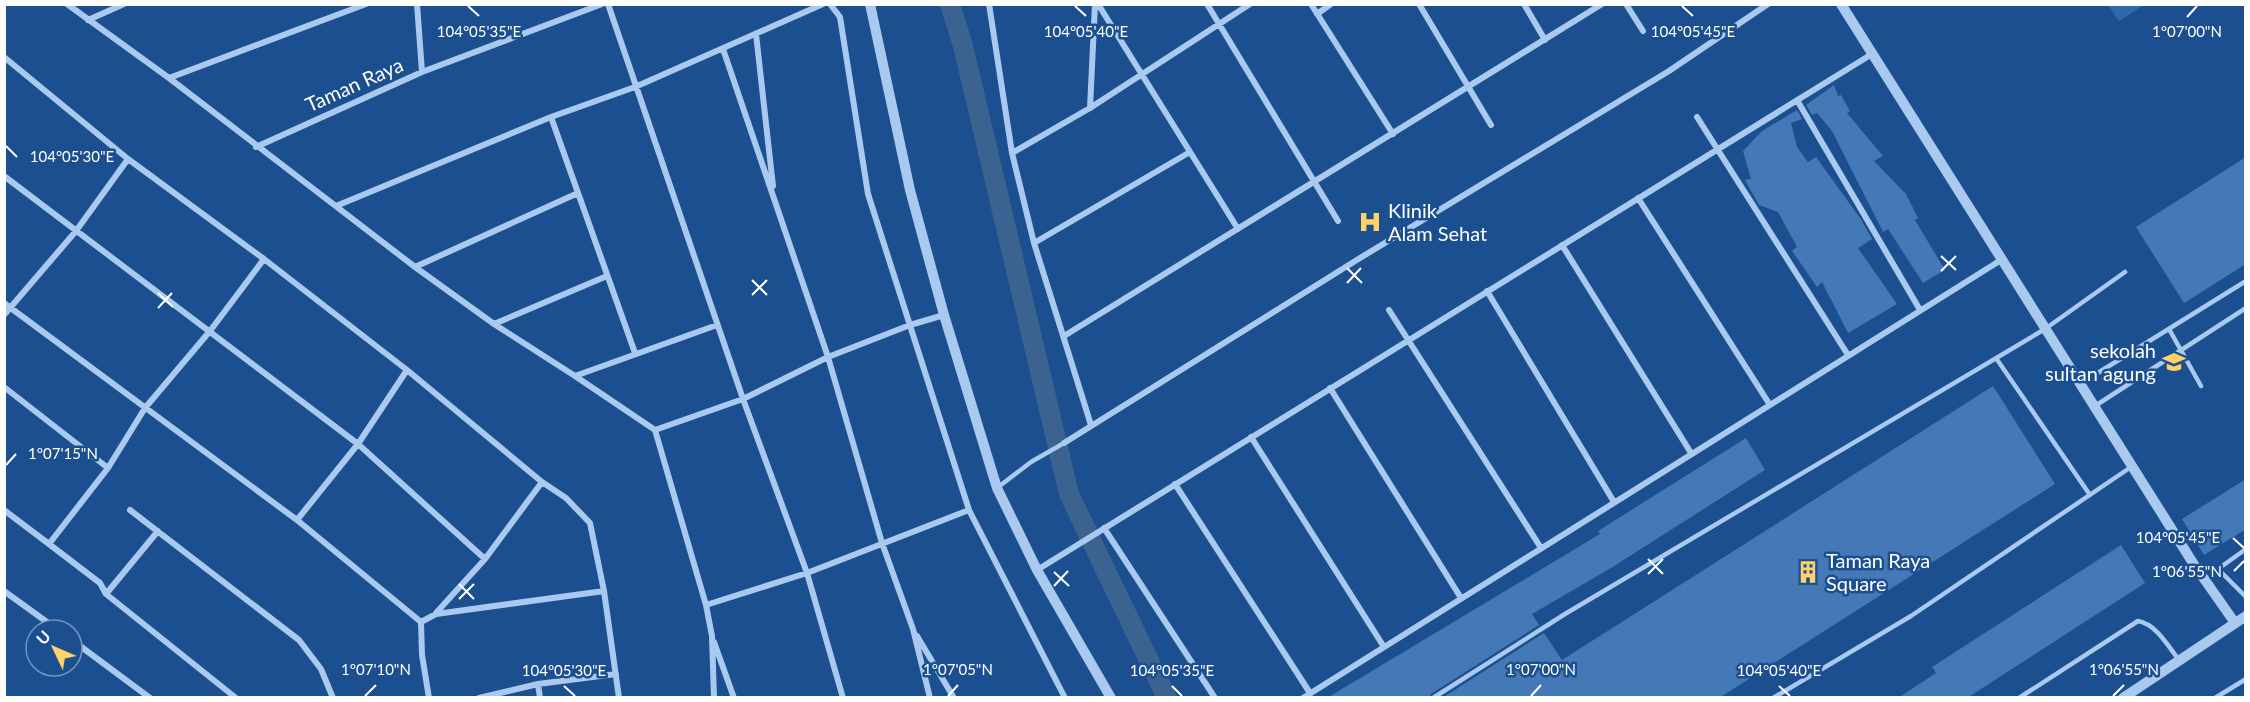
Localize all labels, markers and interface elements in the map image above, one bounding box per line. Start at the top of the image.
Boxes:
text: 104°05'35"E [437,22,521,40]
text: 104°05'40"E [1044,22,1128,40]
text: 104°05'45"E [1651,22,1735,40]
text: 1°07'00"N [2152,22,2222,40]
street label: Taman Raya [301,52,407,116]
text: 104°05'30"E [30,147,114,165]
place label: Klinik Alam Sehat [1388,198,1487,245]
hospital icon: Klinik Alam Sehat [1357,209,1383,235]
place label: sekolah sultan agung [2045,338,2156,385]
school or university icon: sekolah sultan agung [2161,349,2187,375]
text: 1°07'15"N [28,444,98,462]
text: 104°05'45"E [2136,528,2220,546]
place label: Taman Raya Square [1826,548,1930,595]
building icon: Taman Raya Square [1795,559,1821,585]
text: 1°06'55"N [2152,562,2222,580]
north arrow [24,618,84,678]
text: U [32,626,54,648]
text: 1°07'10"N [341,660,411,678]
text: 1°07'05"N [923,660,993,678]
text: 1°07'00"N [1506,660,1576,678]
text: 1°06'55"N [2089,660,2159,678]
text: 104°05'30"E [522,661,606,679]
text: 104°05'35"E [1130,661,1214,679]
text: 104°05'40"E [1737,661,1821,679]

